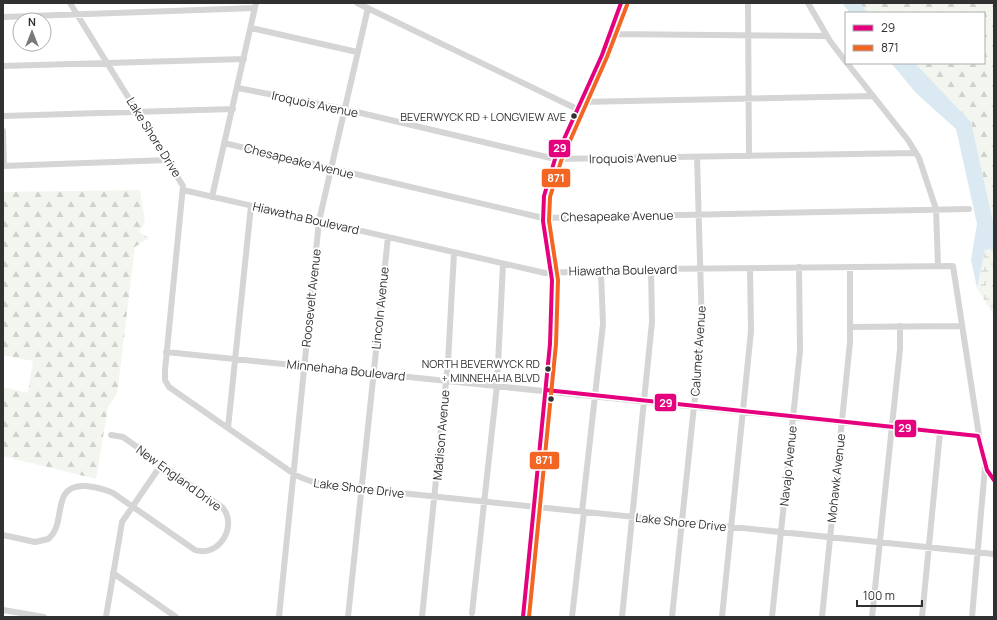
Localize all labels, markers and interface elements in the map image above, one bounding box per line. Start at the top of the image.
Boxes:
north arrow [12,12,52,52]
legend [845,12,985,64]
text: N [28,14,36,29]
text: 29 [881,19,895,36]
text: 871 [881,39,899,56]
street label: Iroquois Avenue [270,87,360,121]
street label: Lake Shore Drive [123,94,185,180]
place label: BEVERWYCK RD + LONGVIEW AVE [400,109,566,124]
marker: BEVERWYCK RD + LONGVIEW AVE [569,111,579,121]
street label: Chesapeake Avenue [242,139,356,183]
line badge: 29 [548,139,571,158]
text: 29 [553,140,567,155]
street label: Iroquois Avenue [589,149,677,167]
line badge: 871 [541,168,571,188]
text: 871 [547,170,565,185]
street label: Hiawatha Boulevard [251,197,361,239]
street label: Chesapeake Avenue [561,207,673,225]
street label: Roosevelt Avenue [297,248,325,348]
street label: Hiawatha Boulevard [568,261,678,279]
street label: Lincoln Avenue [367,266,393,350]
street label: Calumet Avenue [686,305,710,397]
street label: Minnehaha Boulevard [286,355,406,385]
place label: NORTH BEVERWYCK RD + MINNEHAHA BLVD [422,356,540,385]
marker: NORTH BEVERWYCK RD + MINNEHAHA BLVD [543,364,553,374]
street label: Madison Avenue [429,389,453,481]
line badge: 29 [654,393,677,412]
unlabelled marker [546,394,556,404]
text: 29 [659,395,673,410]
line badge: 29 [894,419,917,438]
text: 29 [898,420,912,435]
street label: Navajo Avenue [775,425,801,507]
street label: Mohawk Avenue [823,433,849,523]
street label: New England Drive [133,441,225,515]
line badge: 871 [529,451,560,470]
text: 871 [535,452,553,467]
street label: Lake Shore Drive [313,474,405,502]
street label: Lake Shore Drive [635,509,727,535]
scale bar [857,582,922,608]
text: 100 m [863,587,895,604]

